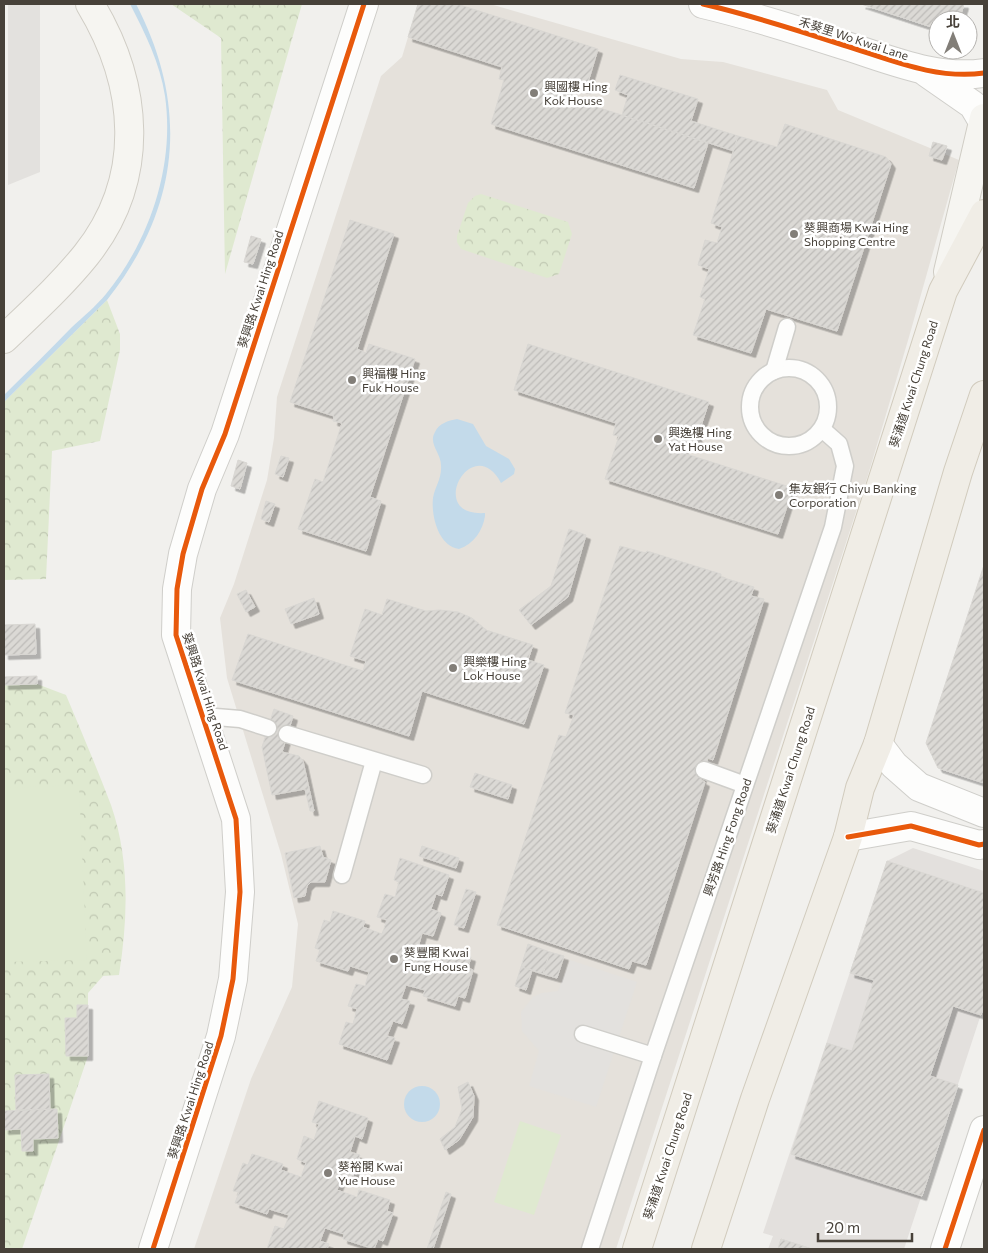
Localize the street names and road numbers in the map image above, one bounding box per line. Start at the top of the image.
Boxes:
street label: 禾葵里 Wo Kwai Lane [797,14,911,62]
street label: 葵興路 Kwai Hing Road [234,228,286,350]
street label: 葵涌道 Kwai Chung Road [886,319,940,449]
street label: 葵興路 Kwai Hing Road [180,630,232,752]
street label: 葵涌道 Kwai Chung Road [763,705,817,835]
street label: 興芳路 Hing Fong Road [700,776,754,898]
street label: 葵興路 Kwai Hing Road [164,1039,216,1161]
street label: 葵涌道 Kwai Chung Road [640,1091,694,1221]

